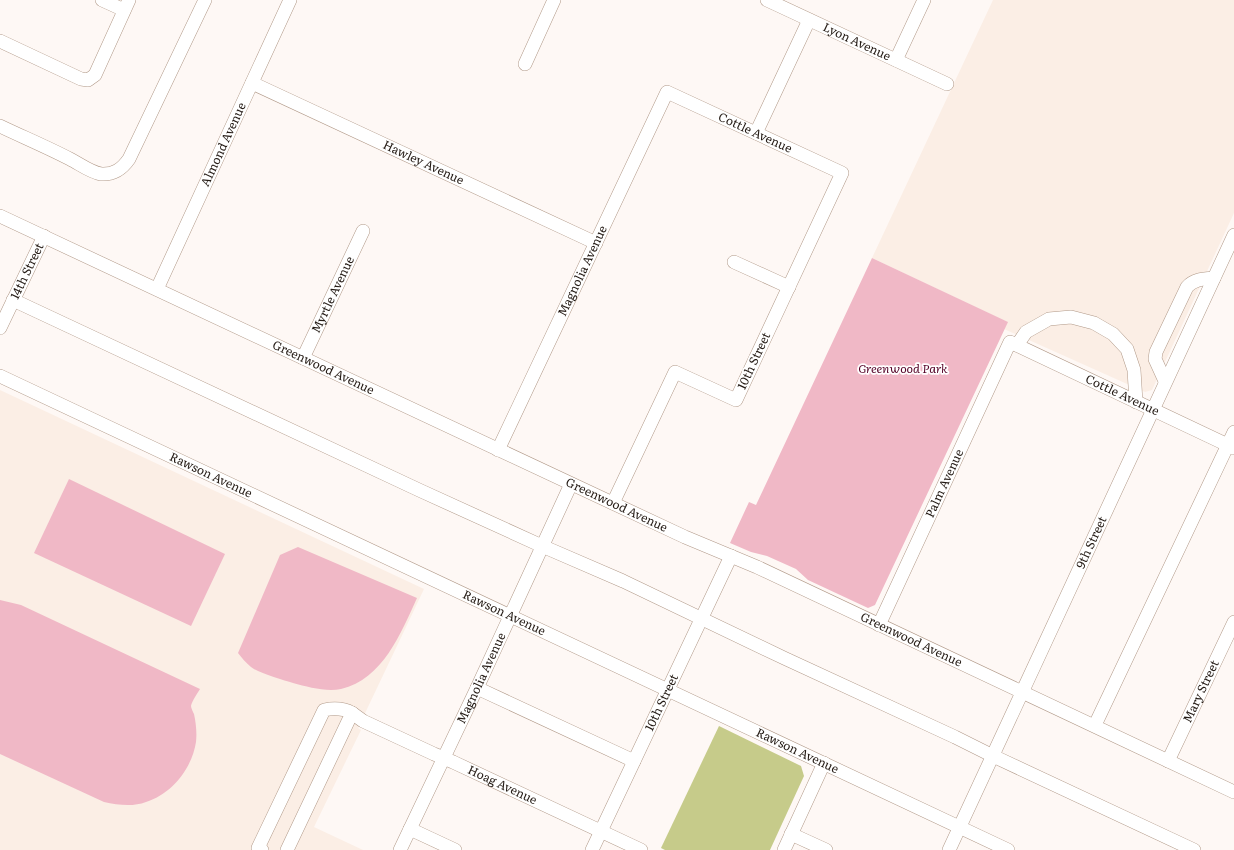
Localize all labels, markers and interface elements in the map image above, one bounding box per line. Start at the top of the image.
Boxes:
street label: Lyon Avenue [820,17,894,65]
street label: Almond Avenue [195,99,250,189]
street label: Cottle Avenue [716,107,795,157]
street label: Hawley Avenue [380,135,467,188]
street label: Magnolia Avenue [552,222,611,319]
street label: 14th Street [5,239,48,302]
street label: Myrtle Avenue [306,253,358,336]
street label: 10th Street [732,329,774,392]
street label: Greenwood Avenue [270,335,378,398]
park label: Greenwood Park [858,359,948,377]
street label: Cottle Avenue [1083,369,1163,419]
street label: Palm Avenue [920,446,967,520]
street label: Rawson Avenue [167,447,256,501]
street label: Greenwood Avenue [563,472,671,536]
street label: 9th Street [1071,513,1111,571]
street label: Rawson Avenue [460,585,549,639]
street label: Greenwood Avenue [858,607,966,671]
street label: Magnolia Avenue [451,629,509,726]
street label: Mary Street [1178,657,1223,725]
street label: 10th Street [639,670,682,734]
street label: Rawson Avenue [753,723,842,777]
street label: Hoag Avenue [465,760,540,808]

